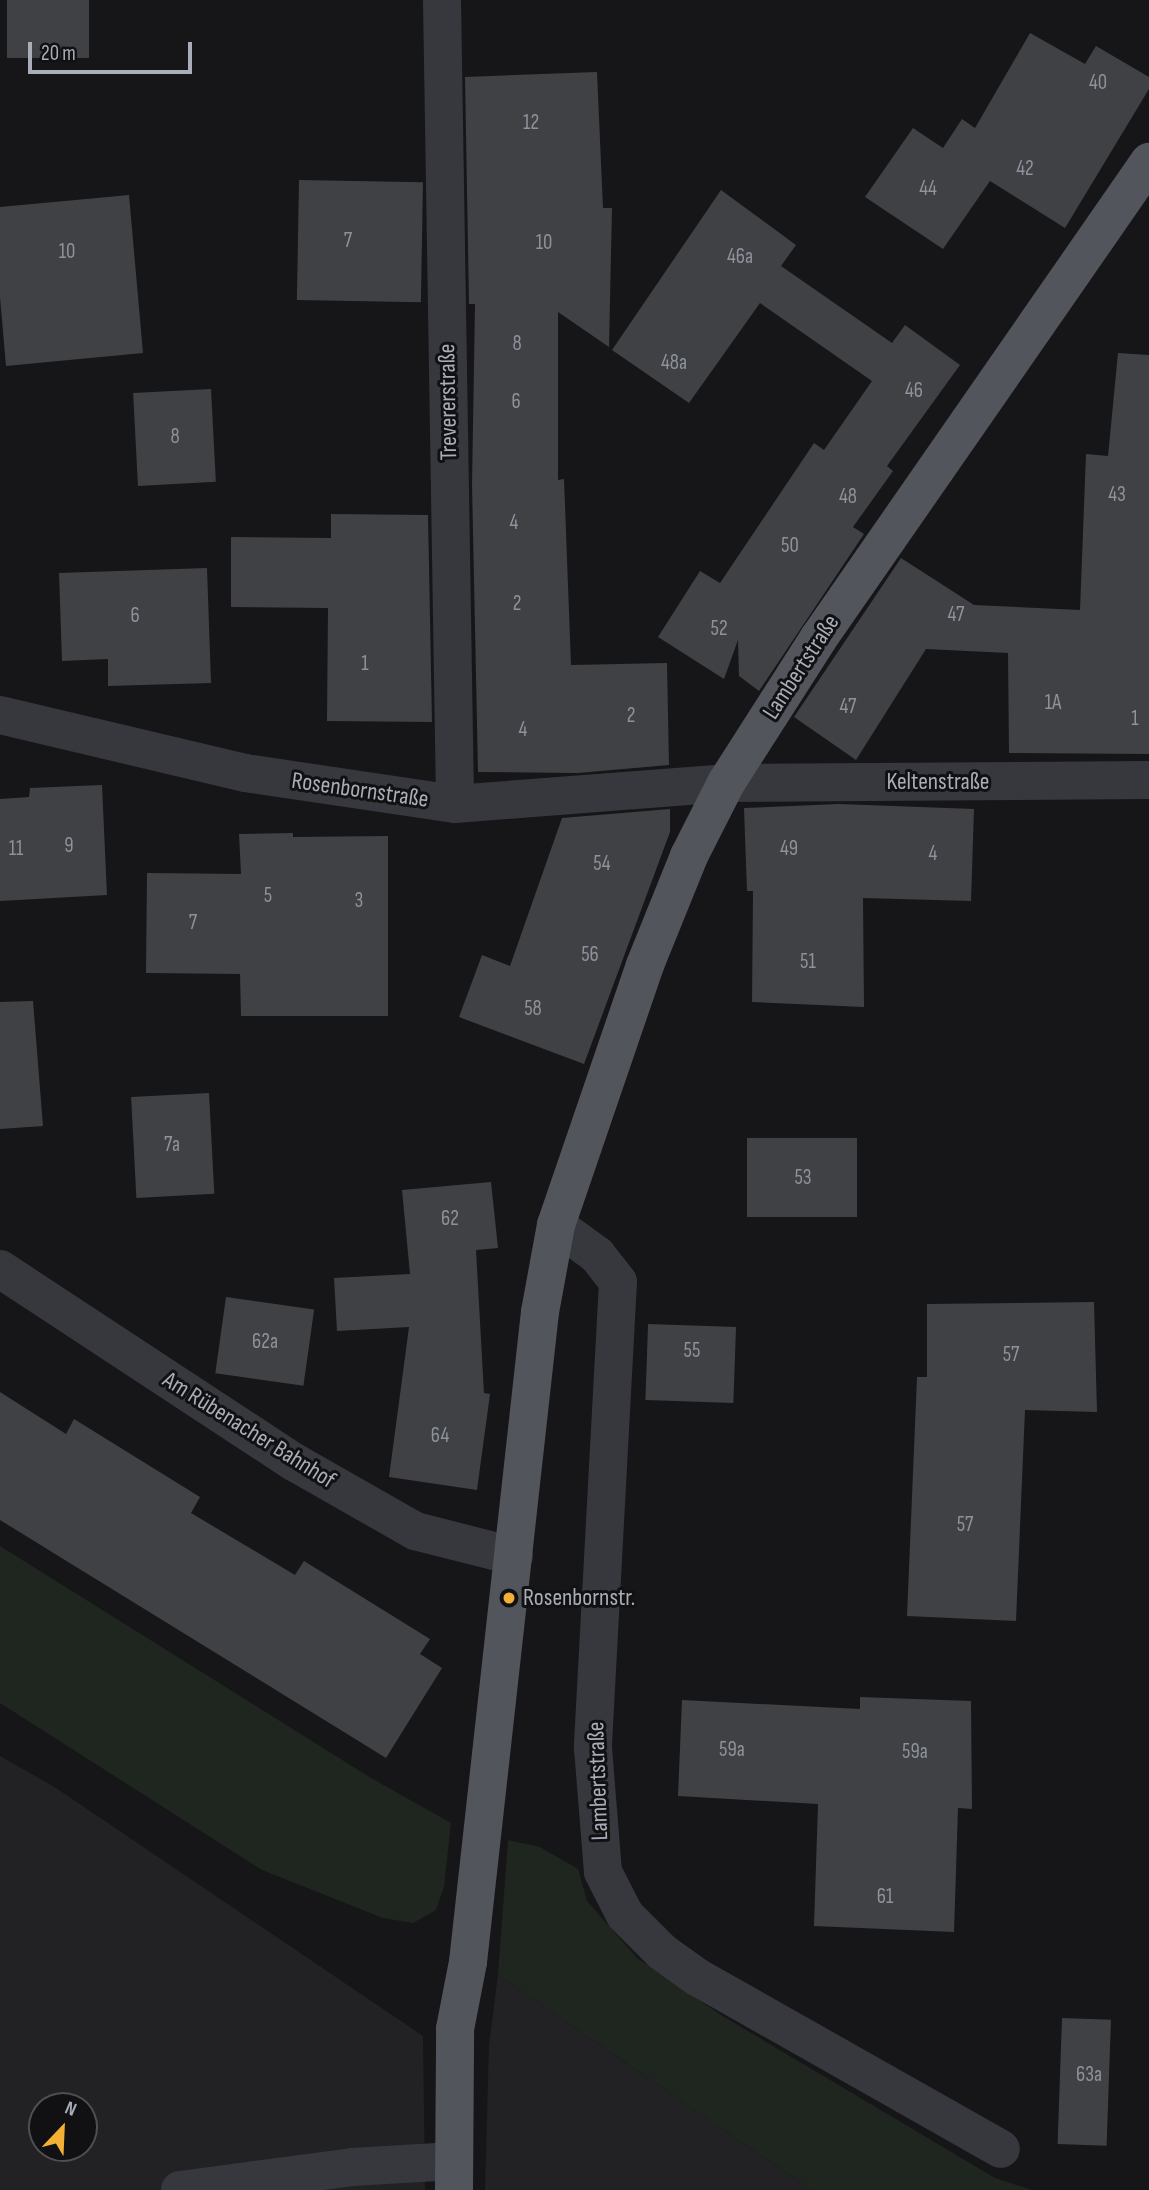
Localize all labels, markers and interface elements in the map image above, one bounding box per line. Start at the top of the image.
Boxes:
scale bar [32,28,196,72]
text: 20 m [41,41,76,66]
house number: 40 [1089,70,1107,96]
house number: 12 [523,110,539,136]
house number: 42 [1016,156,1034,182]
house number: 44 [919,176,937,202]
house number: 7 [344,228,352,254]
house number: 10 [536,230,552,256]
house number: 10 [59,239,75,265]
house number: 46a [727,244,753,270]
house number: 8 [512,331,522,357]
street label: Trevererstraße [433,343,463,461]
house number: 48a [661,350,687,376]
house number: 46 [905,378,923,404]
house number: 6 [511,389,521,415]
house number: 8 [170,424,180,450]
house number: 43 [1108,482,1126,508]
house number: 48 [839,484,857,510]
house number: 4 [510,510,518,536]
house number: 50 [781,533,799,559]
house number: 2 [513,591,521,617]
house number: 47 [947,602,965,628]
house number: 6 [130,603,140,629]
street label: Lambertstraße [757,609,845,725]
house number: 52 [710,616,728,642]
house number: 1 [361,651,369,677]
house number: 1A [1045,690,1061,716]
house number: 47 [839,694,857,720]
house number: 2 [627,703,635,729]
house number: 1 [1131,706,1139,732]
house number: 4 [519,717,527,743]
street label: Rosenbornstraße [290,766,430,814]
street label: Keltenstraße [886,768,990,796]
house number: 9 [64,833,74,859]
house number: 11 [9,836,23,862]
house number: 49 [780,836,798,862]
house number: 4 [929,841,937,867]
house number: 54 [593,851,611,877]
house number: 5 [264,883,272,909]
house number: 3 [355,888,363,914]
house number: 7 [189,910,197,936]
house number: 56 [581,942,599,968]
house number: 51 [800,949,816,975]
house number: 58 [524,996,542,1022]
house number: 7a [164,1132,180,1158]
house number: 53 [794,1165,812,1191]
house number: 62 [441,1206,459,1232]
house number: 62a [252,1329,278,1355]
house number: 55 [684,1338,700,1364]
house number: 57 [1003,1342,1019,1368]
street label: Am Rübenacher Bahnhof [157,1365,341,1495]
house number: 64 [431,1423,449,1449]
house number: 57 [957,1512,973,1538]
place label: Rosenbornstr. [523,1584,635,1612]
marker: Rosenbornstr. [501,1590,517,1606]
street label: Lambertstraße [582,1721,614,1841]
house number: 59a [719,1737,745,1763]
house number: 59a [902,1739,928,1765]
house number: 61 [877,1884,893,1910]
house number: 63a [1076,2062,1102,2088]
north arrow [28,2092,98,2162]
text: N [61,2096,80,2122]

